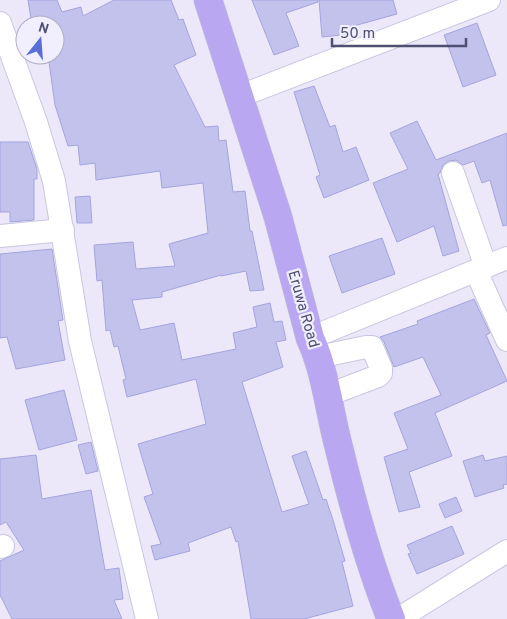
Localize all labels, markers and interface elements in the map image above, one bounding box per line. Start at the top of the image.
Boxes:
north arrow [15,15,65,65]
scale bar [332,15,466,47]
text: N [36,19,51,39]
text: 50 m [340,25,375,44]
street label: Eruwa Road [282,268,323,350]

